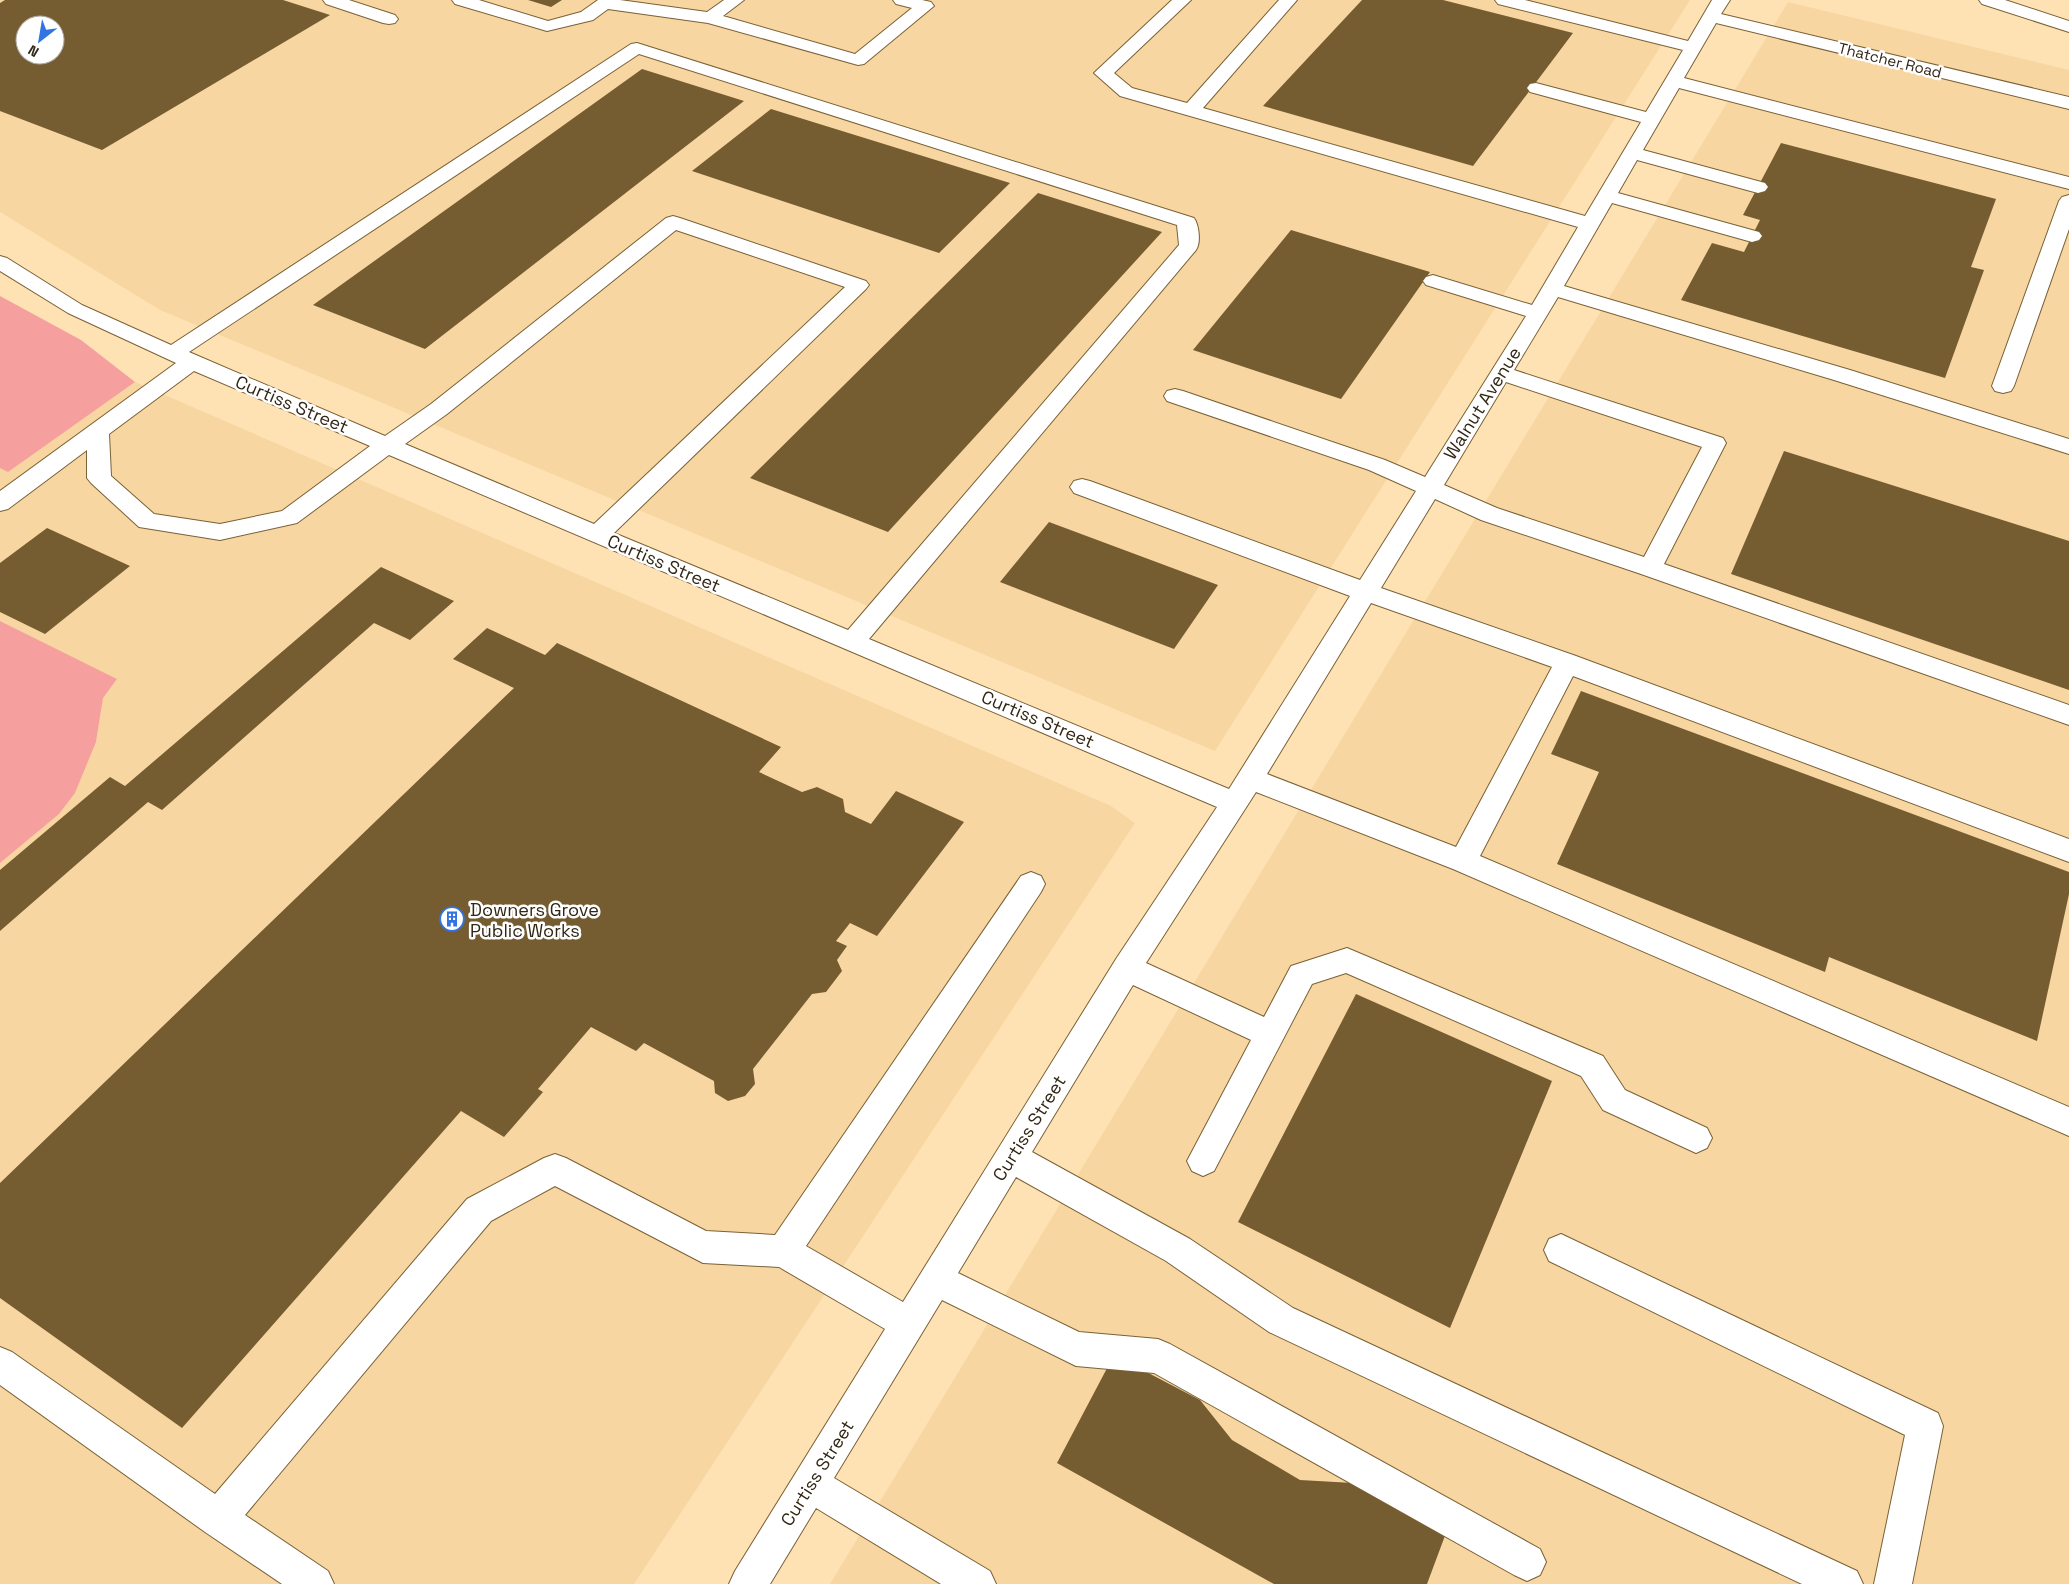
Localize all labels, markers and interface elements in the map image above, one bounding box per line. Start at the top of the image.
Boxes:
north arrow [15,15,65,65]
street label: Thatcher Road [1836,38,1944,82]
text: N [25,41,42,61]
street label: Walnut Avenue [1438,342,1526,464]
street label: Curtiss Street [232,370,352,438]
street label: Curtiss Street [604,529,724,597]
street label: Curtiss Street [978,685,1098,753]
place label: Downers Grove Public Works [470,898,599,942]
building icon: Downers Grove Public Works [439,906,465,932]
street label: Curtiss Street [987,1071,1071,1185]
street label: Curtiss Street [775,1416,859,1530]

